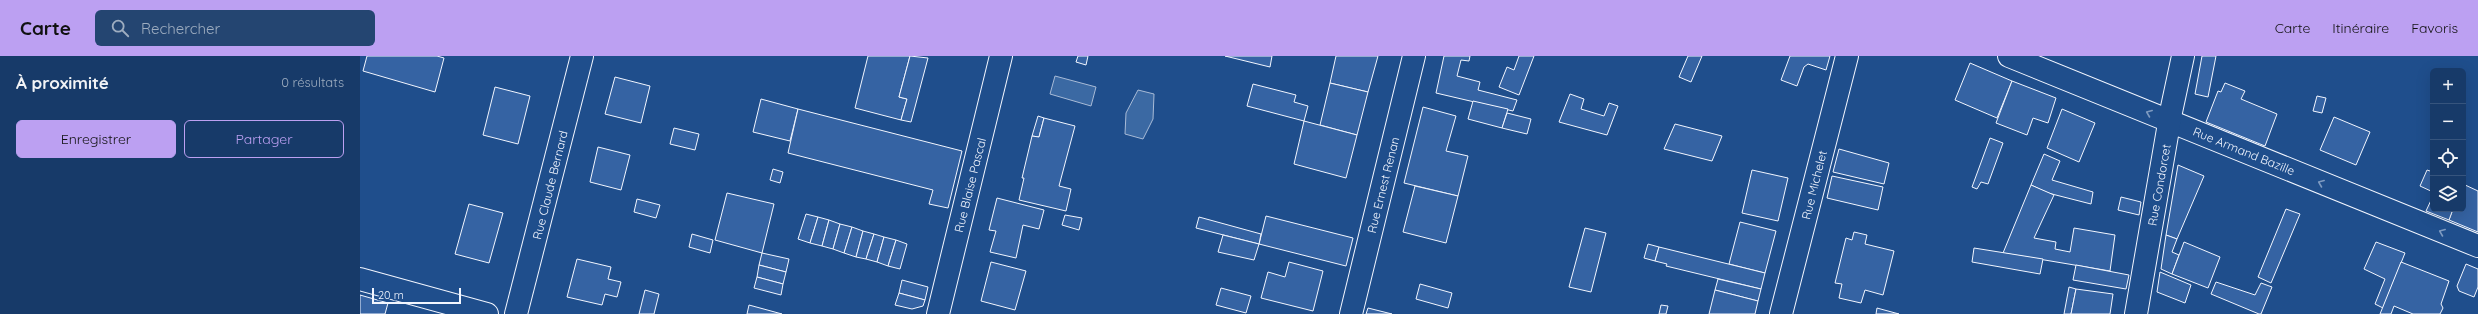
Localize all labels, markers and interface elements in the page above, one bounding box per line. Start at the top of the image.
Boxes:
search box [95,10,375,46]
text: Carte [20,16,71,40]
icon: search [109,17,131,39]
text: Rechercher [141,19,220,38]
text: Carte [2275,19,2310,37]
text: Itinéraire [2332,19,2389,37]
text: Favoris [2411,19,2458,37]
map controls [2430,68,2466,212]
button: + [2430,68,2466,104]
text: À proximité [16,72,109,93]
text: 0 résultats [281,74,344,90]
button: − [2430,104,2466,140]
one-way arrow [2146,109,2153,117]
button: Enregistrer [16,120,176,158]
button: Partager [184,120,344,158]
street label: Rue Armand Bazille [2191,124,2297,178]
street label: Rue Claude Bernard [529,129,571,241]
street label: Rue Ernest Renan [1364,135,1402,235]
street label: Rue Blaise Pascal [951,136,989,234]
button: locate [2430,140,2466,176]
street label: Rue Condorcet [2144,143,2174,227]
street label: Rue Michelet [1798,149,1830,221]
button: layers [2430,176,2466,212]
one-way arrow [2318,179,2325,187]
one-way arrow [2438,228,2445,236]
scale bar [372,286,461,305]
text: 20 m [378,288,404,302]

